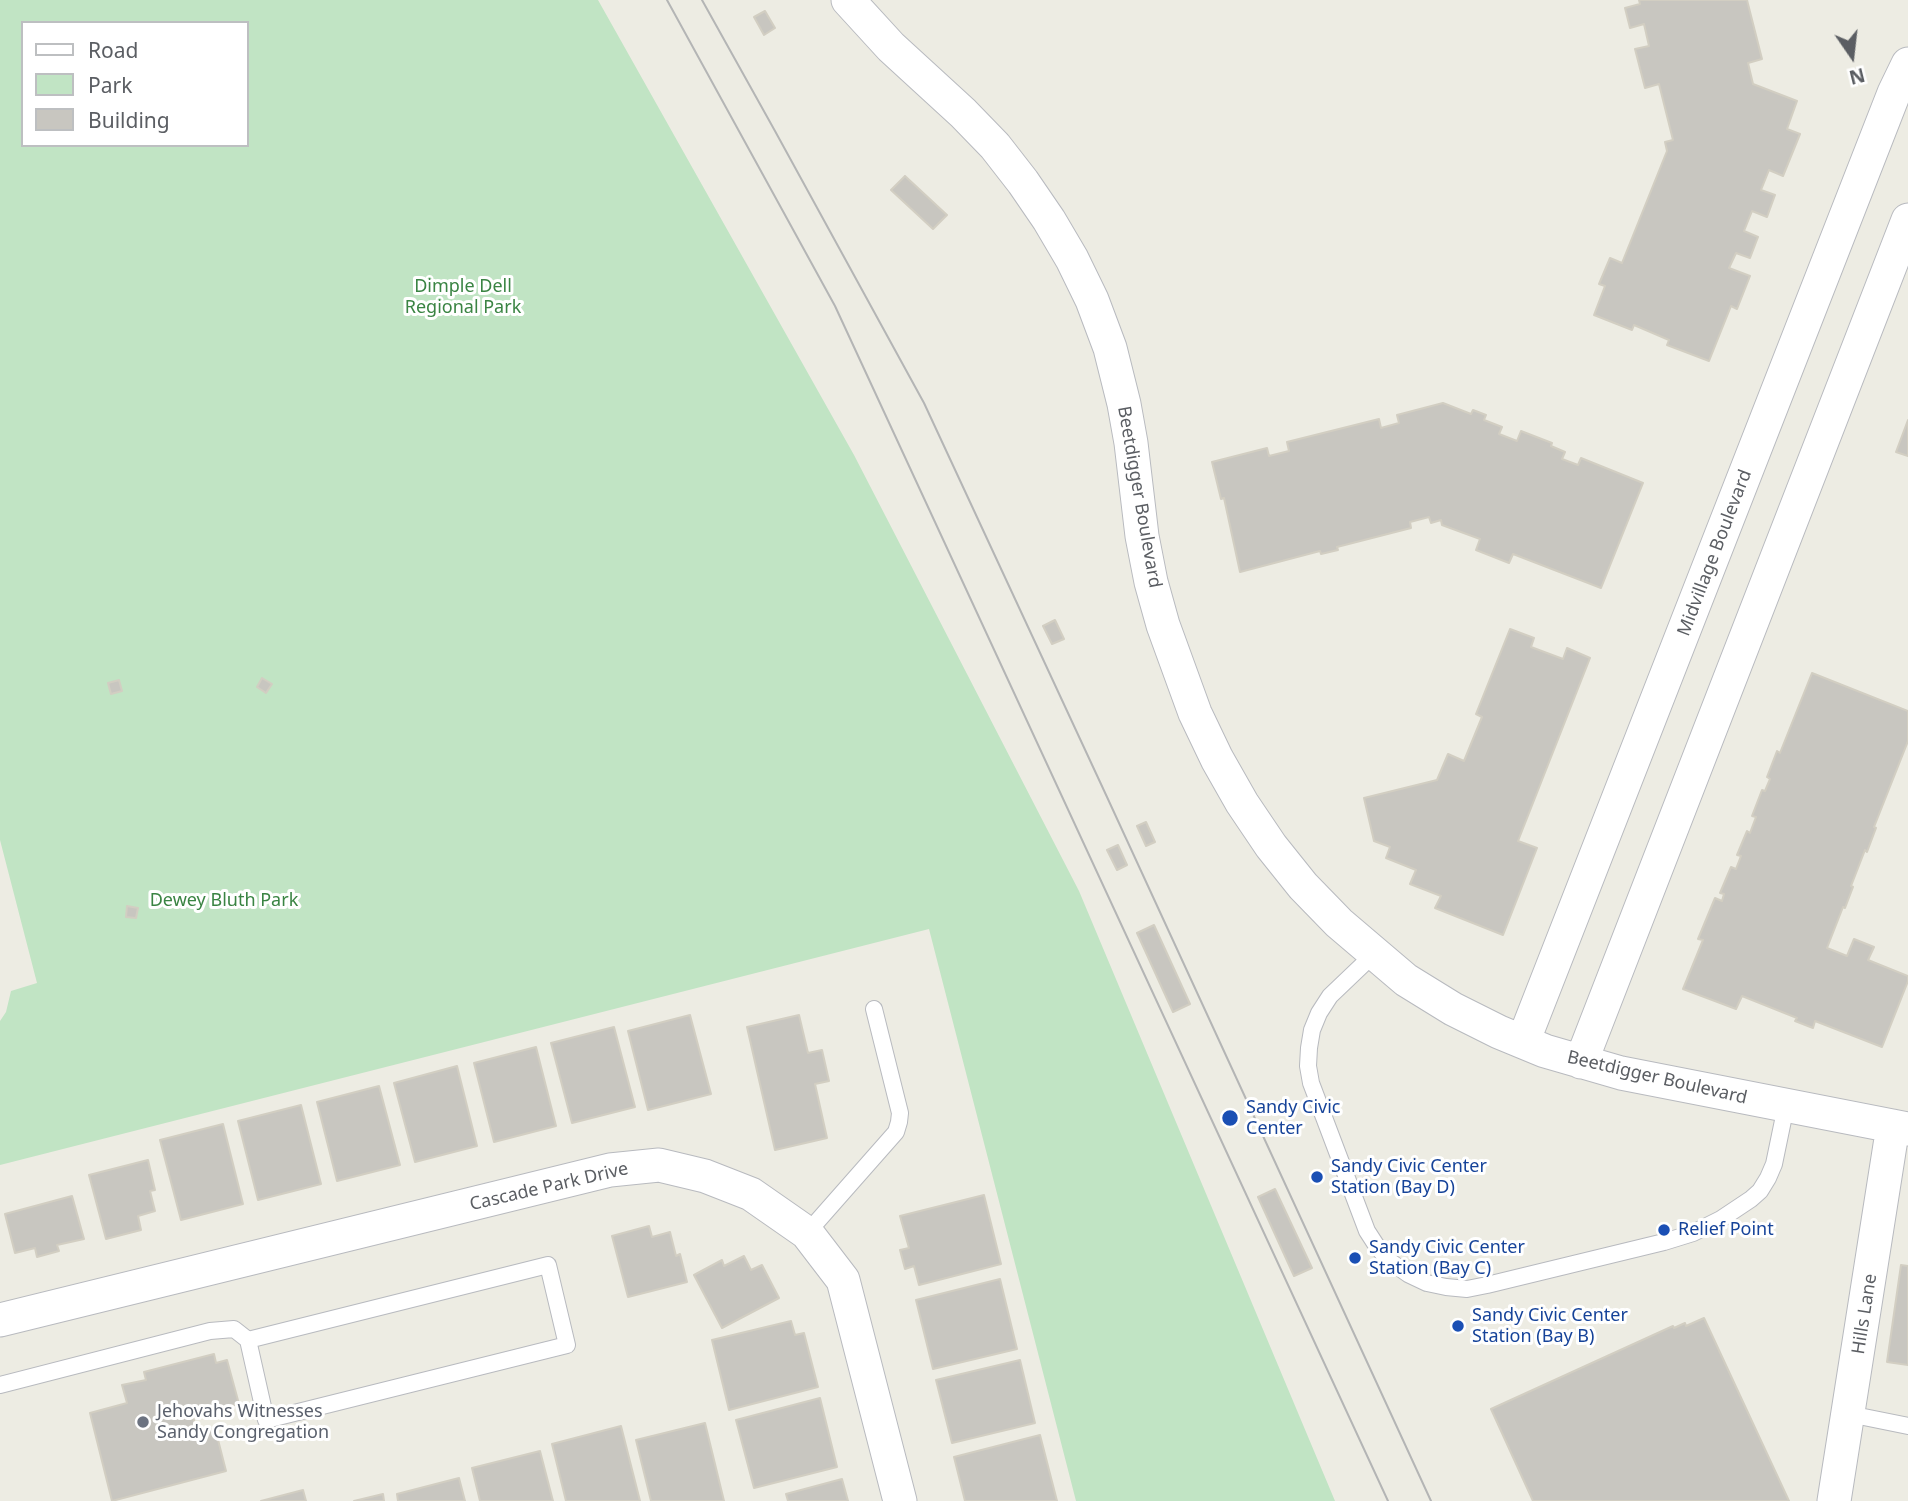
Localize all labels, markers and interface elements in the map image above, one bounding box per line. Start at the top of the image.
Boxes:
legend [21,21,248,147]
north arrow [1817,21,1887,91]
text: Road [88,36,138,64]
text: N [1846,62,1868,91]
text: Park [88,71,132,99]
text: Building [88,106,170,134]
park label: Dimple Dell Regional Park [405,276,521,318]
street label: Beetdigger Boulevard [1112,404,1166,590]
street label: Midvillage Boulevard [1673,467,1757,639]
park label: Dewey Bluth Park [150,890,298,912]
street label: Beetdigger Boulevard [1565,1047,1749,1109]
place label: Sandy Civic Center [1246,1097,1340,1140]
marker: Sandy Civic Center [1220,1108,1240,1128]
place label: Sandy Civic Center Station (Bay D) [1331,1156,1487,1198]
street label: Cascade Park Drive [468,1158,630,1216]
marker: Sandy Civic Center Station (Bay D) [1309,1169,1325,1185]
place label: Relief Point [1678,1219,1774,1241]
marker: Relief Point [1656,1222,1672,1238]
place label: Sandy Civic Center Station (Bay C) [1369,1237,1525,1280]
marker: Sandy Civic Center Station (Bay C) [1347,1250,1363,1266]
street label: Hills Lane [1848,1272,1882,1356]
place label: Sandy Civic Center Station (Bay B) [1472,1305,1628,1348]
marker: Sandy Civic Center Station (Bay B) [1450,1318,1466,1334]
place label: Jehovahs Witnesses Sandy Congregation [157,1401,329,1444]
marker: Jehovahs Witnesses Sandy Congregation [135,1414,151,1430]

